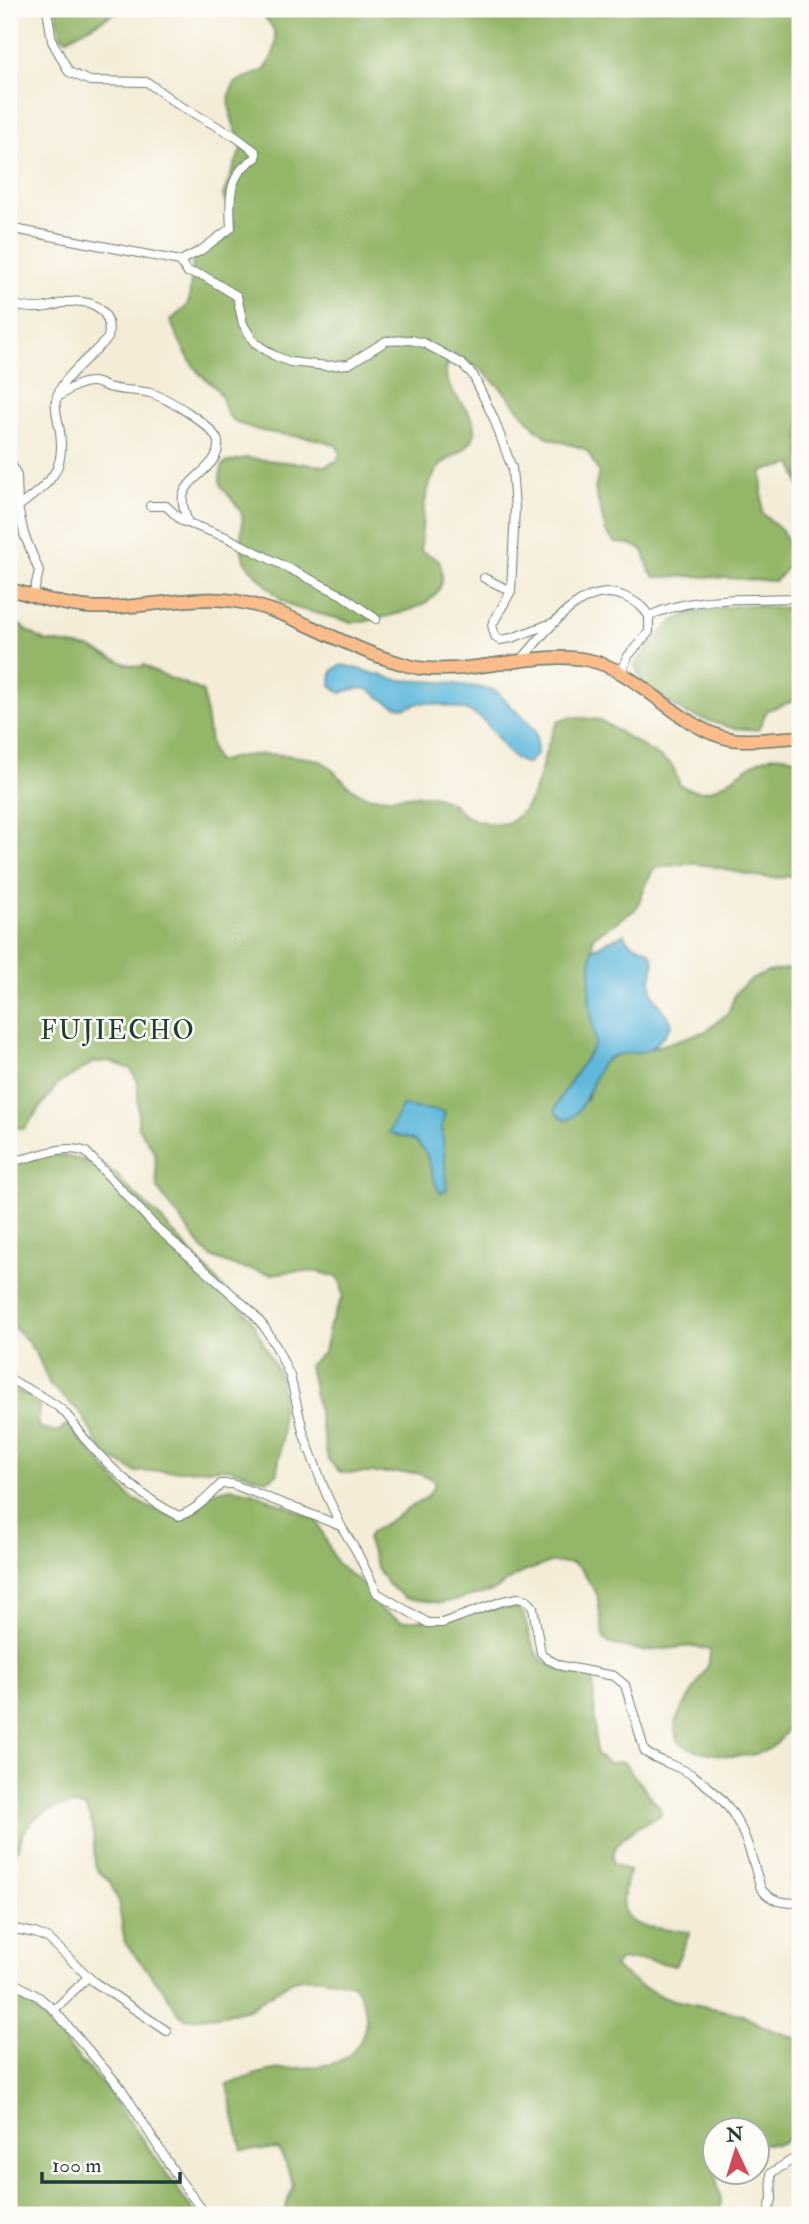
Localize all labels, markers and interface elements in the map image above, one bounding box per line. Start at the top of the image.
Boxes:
district label: FUJIECHO [40,1015,196,1047]
north arrow [700,2116,770,2186]
text: N [725,2122,745,2148]
scale bar [42,2140,180,2184]
text: 100 m [52,2152,102,2179]

